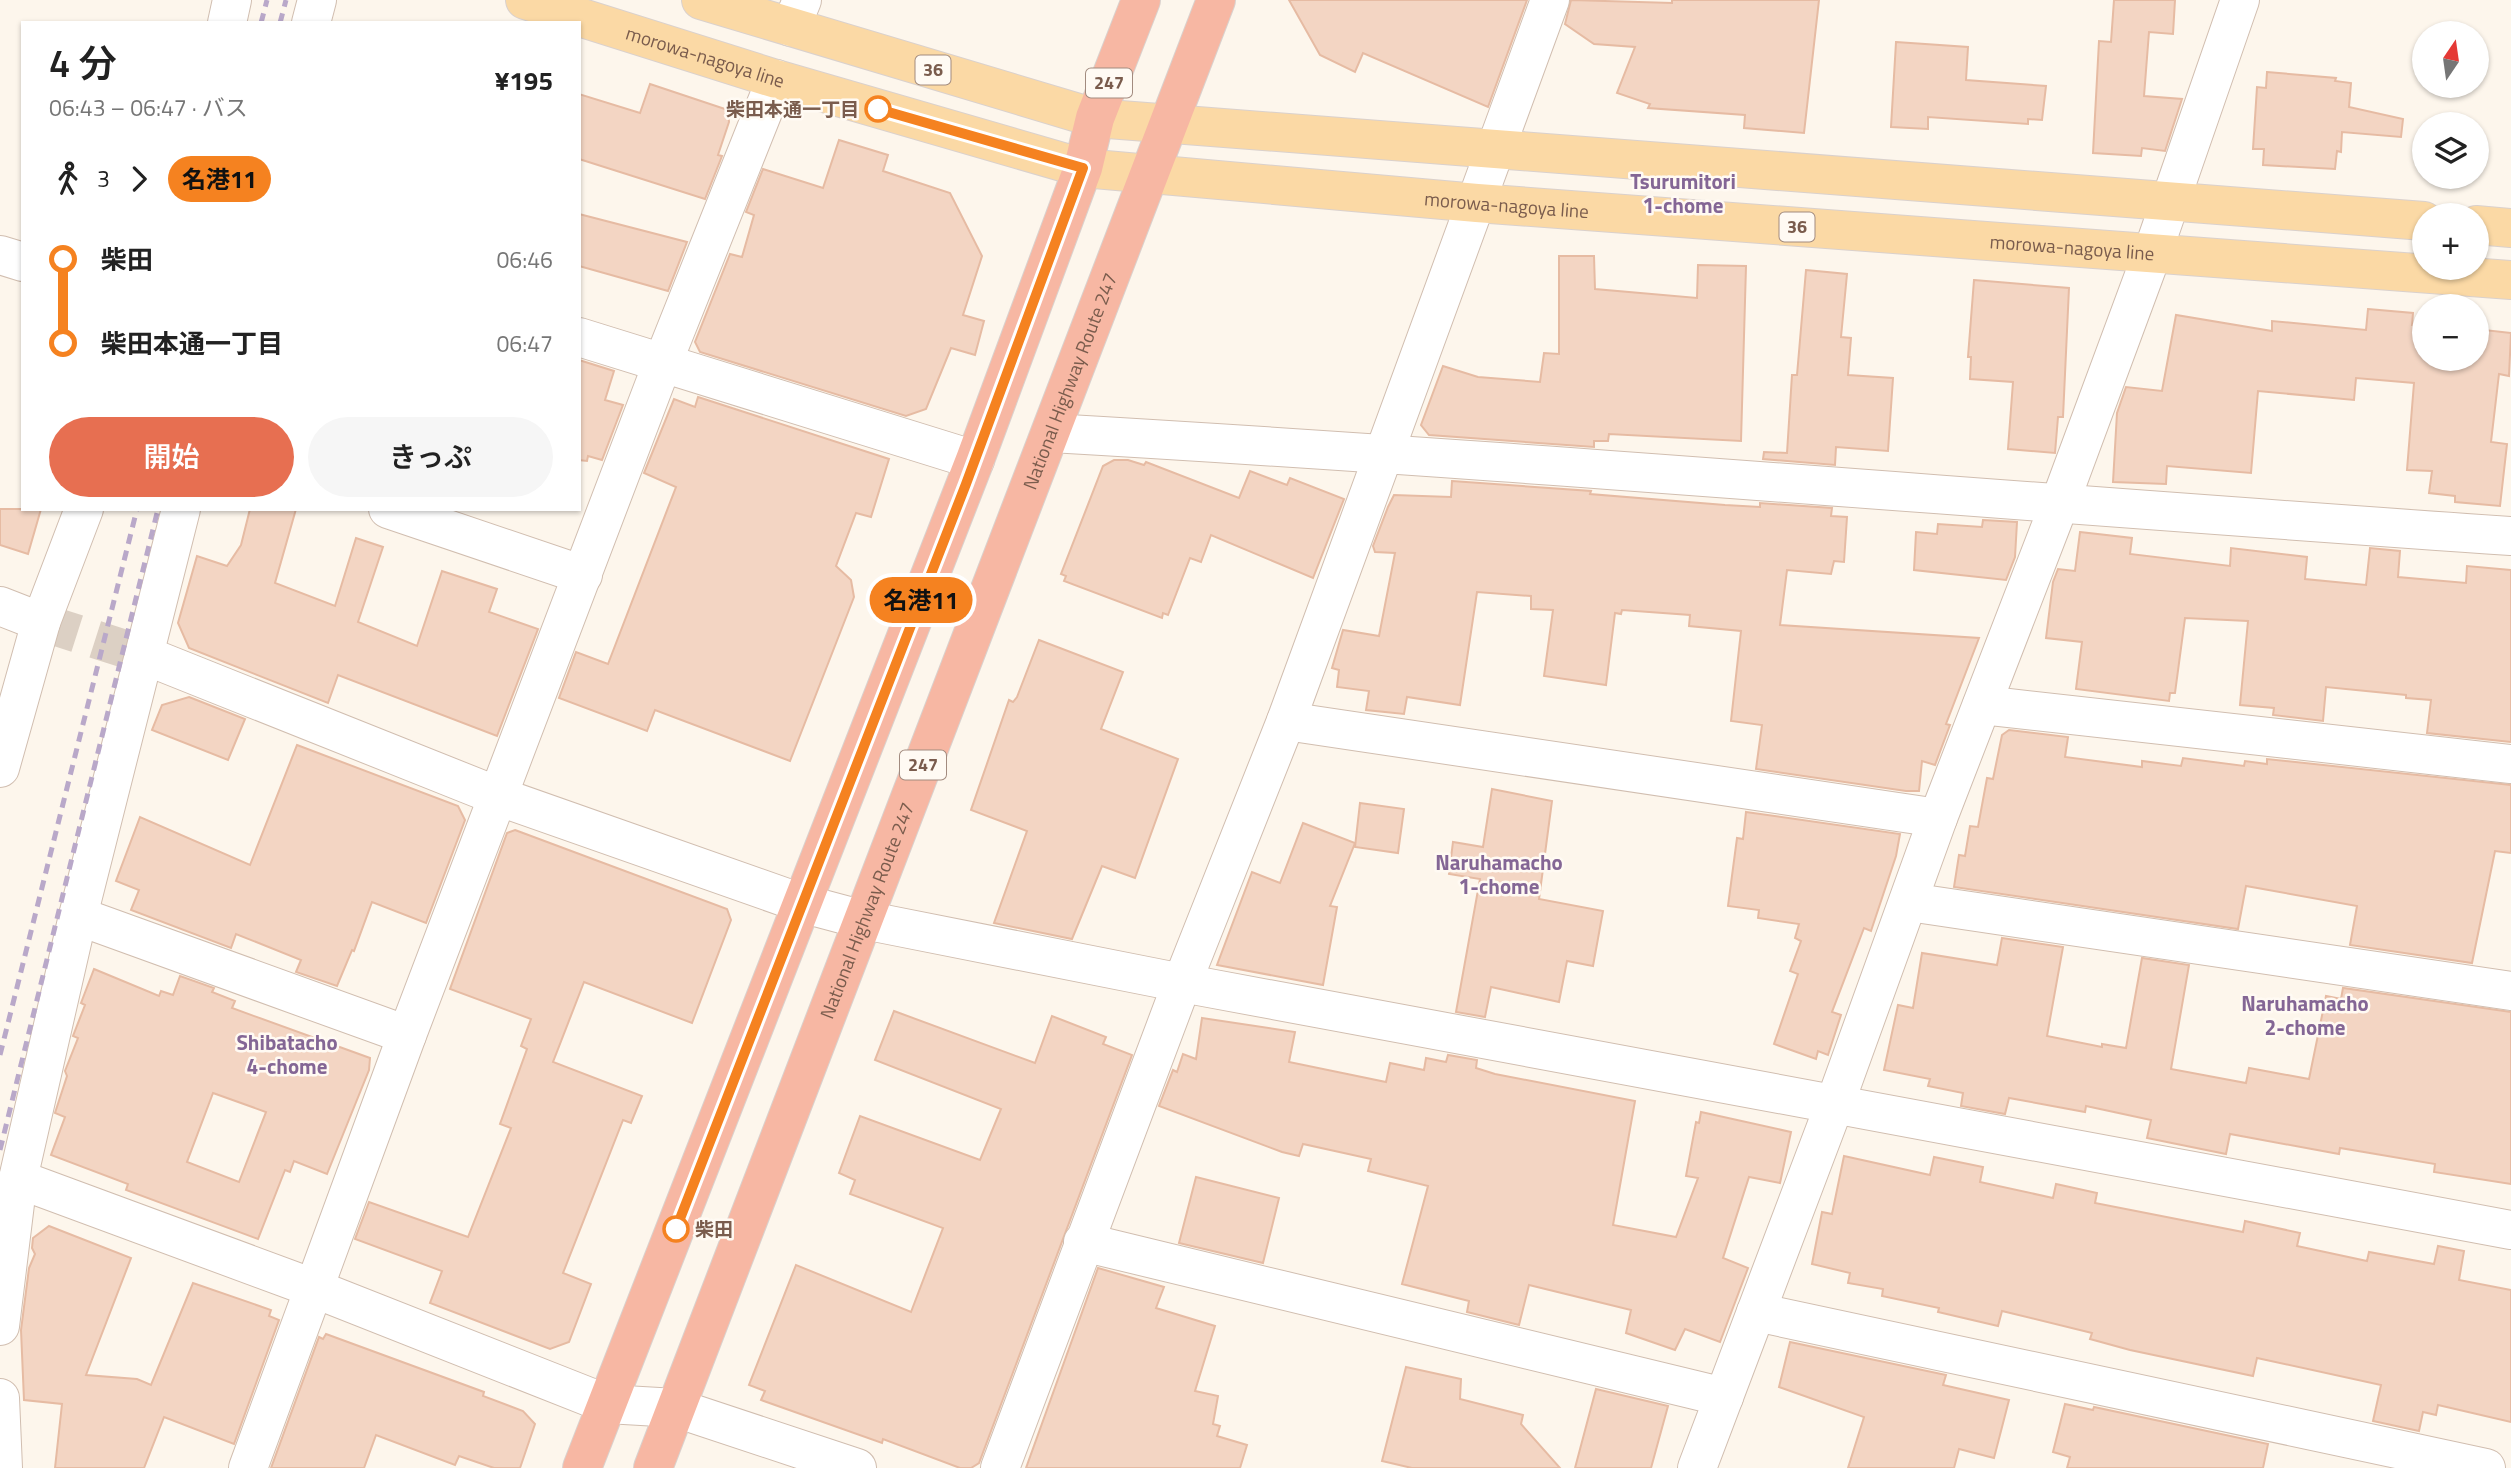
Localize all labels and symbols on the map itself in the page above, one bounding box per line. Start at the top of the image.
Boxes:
street label: morowa-nagoya line [622,18,788,95]
north arrow [2412,21,2488,98]
road number: 36 [916,56,950,84]
road number: 247 [1086,68,1132,98]
place label: 柴田本通一丁目 [726,94,859,123]
marker: 柴田本通一丁目 [865,96,891,122]
district label: Tsurumitori 1-chome [1630,165,1736,221]
street label: morowa-nagoya line [1423,183,1590,225]
road number: 36 [1780,212,1814,242]
street label: morowa-nagoya line [1989,226,2155,267]
street label: National Highway Route 247 [1015,269,1124,493]
line badge: 名港11 [872,577,970,623]
road number: 247 [900,750,946,780]
street label: National Highway Route 247 [812,798,921,1023]
district label: Naruhamacho 1-chome [1435,846,1563,902]
district label: Naruhamacho 2-chome [2241,987,2369,1043]
district label: Shibatacho 4-chome [236,1026,338,1082]
place label: 柴田 [695,1214,733,1243]
marker: 柴田 [663,1216,689,1242]

